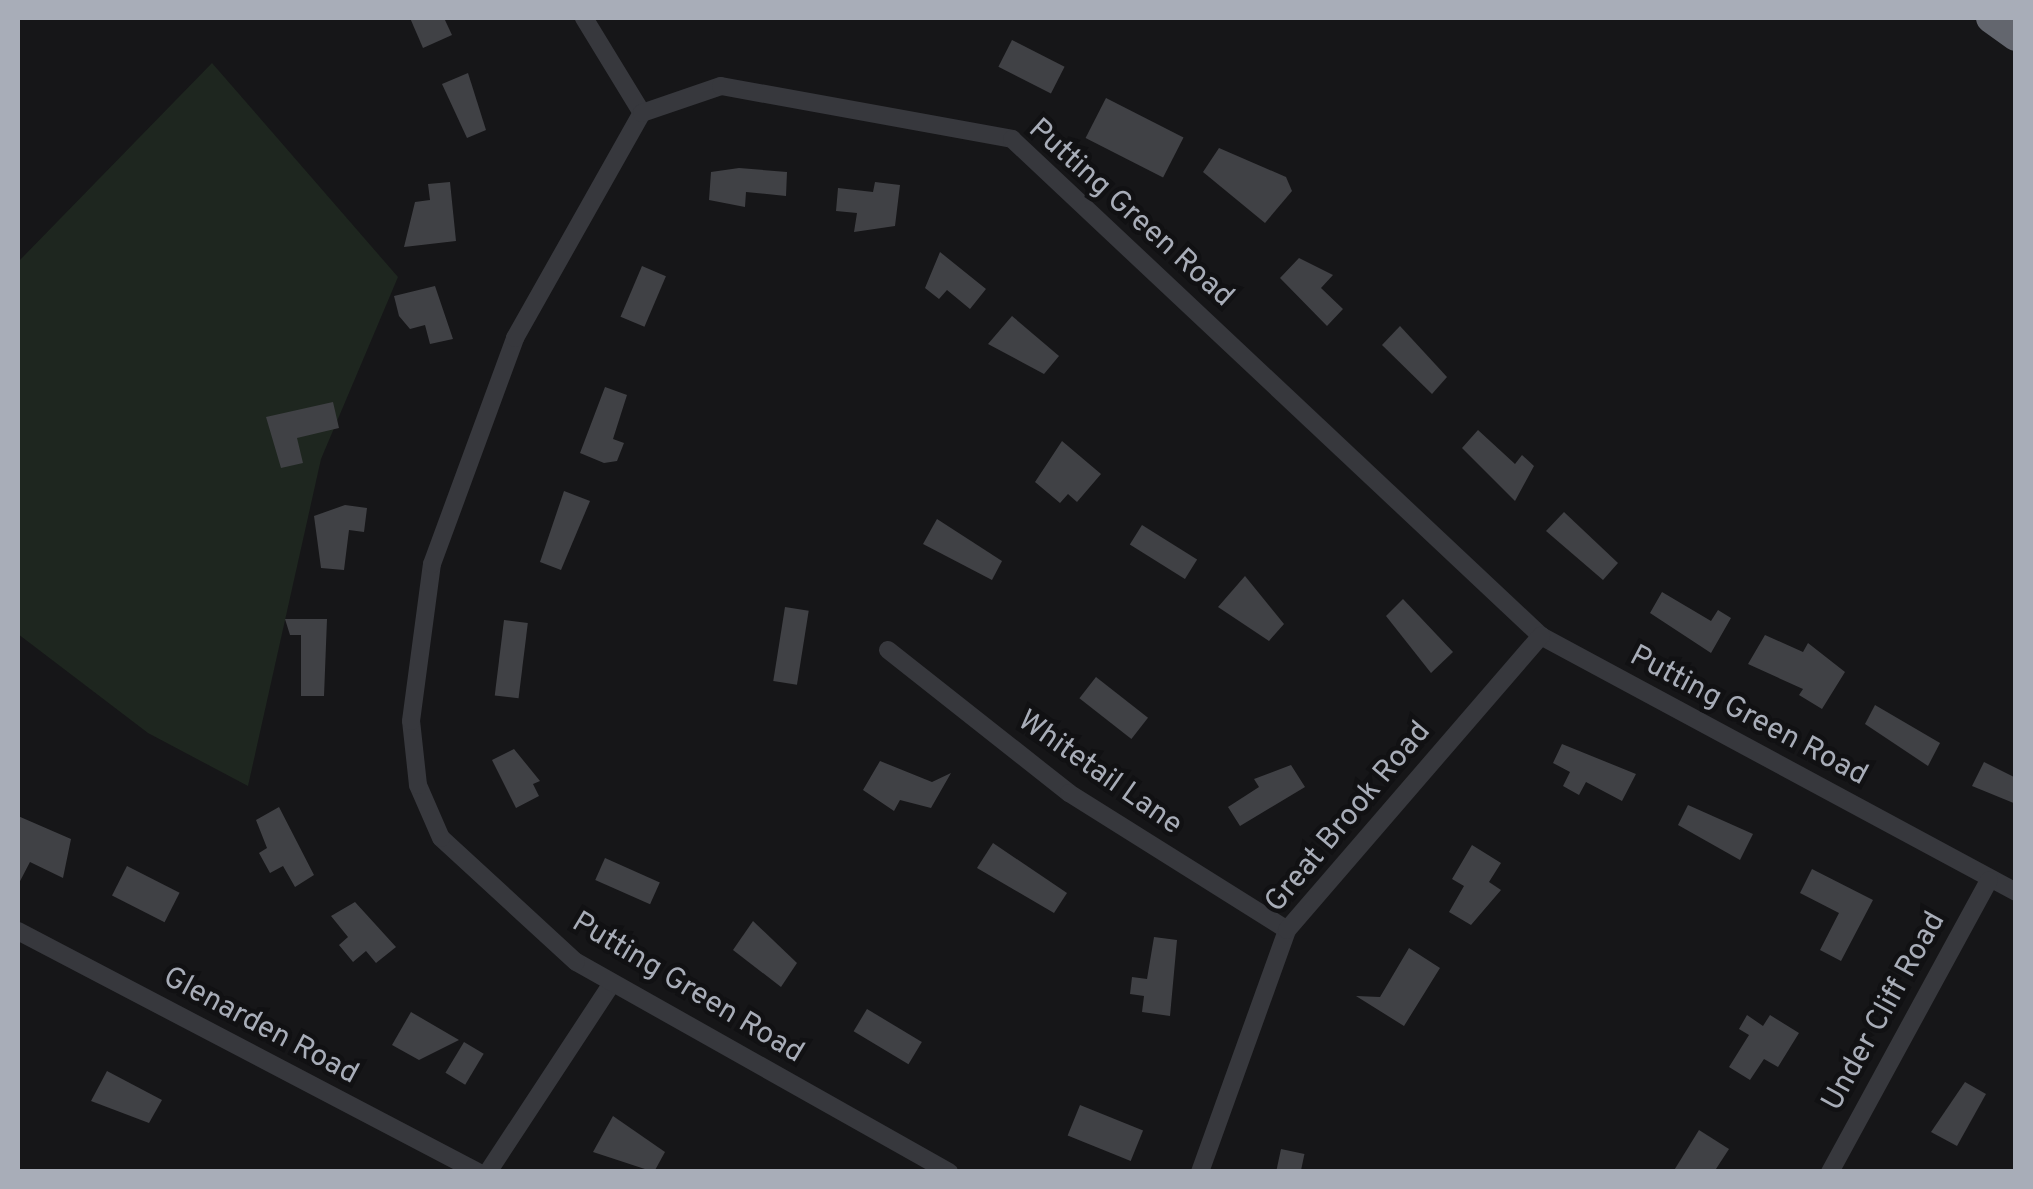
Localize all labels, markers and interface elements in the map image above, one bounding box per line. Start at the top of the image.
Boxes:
street label: Putting Green Road [1020,112,1240,316]
street label: Putting Green Road [1623,639,1873,795]
street label: Whitetail Lane [1010,704,1188,844]
street label: Great Brook Road [1259,715,1439,921]
street label: Putting Green Road [565,906,809,1072]
street label: Under Cliff Road [1816,906,1954,1118]
street label: Glenarden Road [156,960,364,1094]

